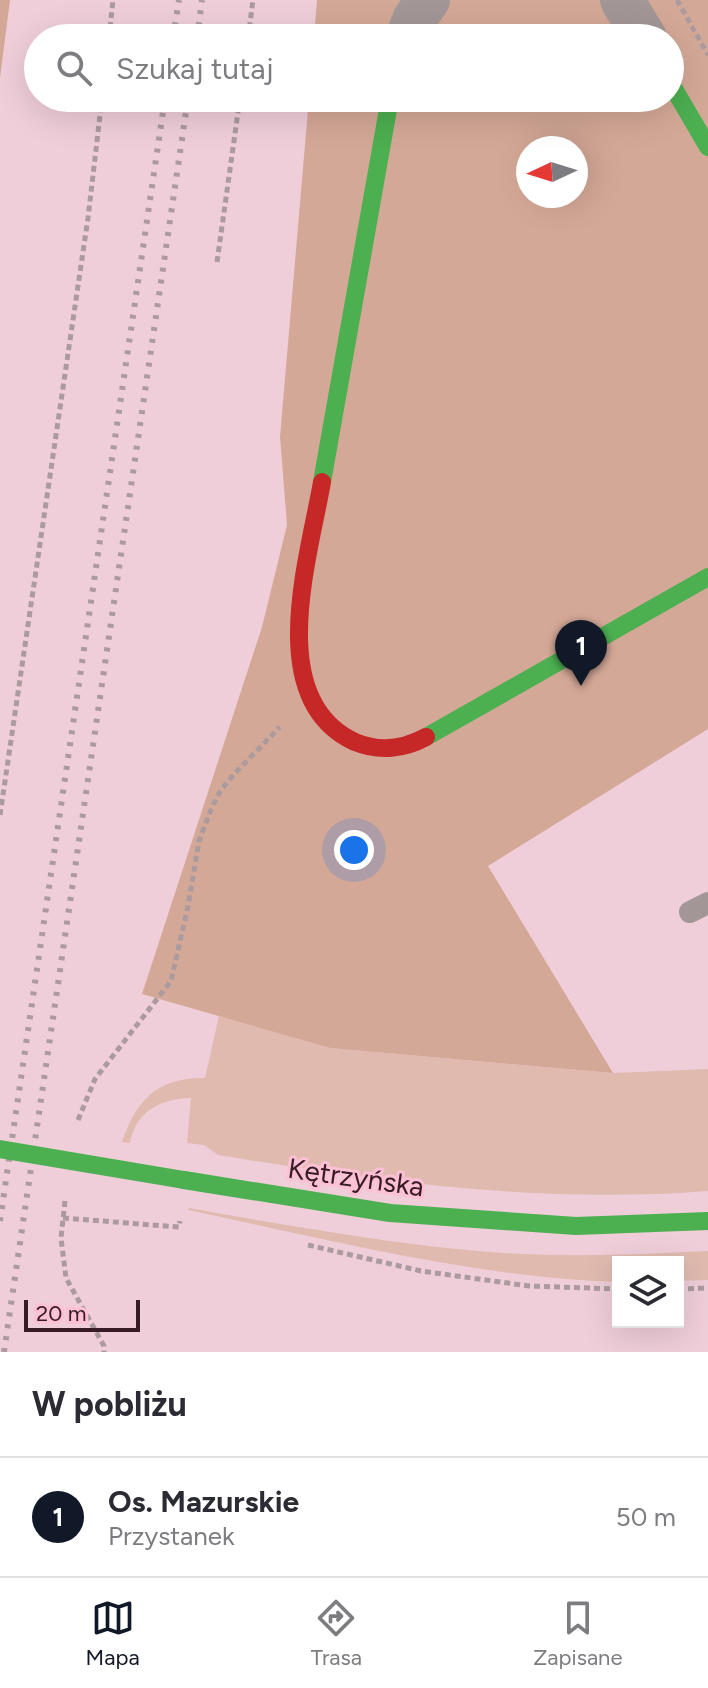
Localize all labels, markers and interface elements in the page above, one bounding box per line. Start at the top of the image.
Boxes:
search box [24,24,684,112]
icon: search [52,46,96,90]
text: Szukaj tutaj [116,50,274,87]
north arrow [516,136,588,208]
pin: 1 [555,620,607,686]
your location [334,830,374,870]
street label: Kętrzyńska [286,1151,426,1203]
map controls [612,1256,684,1328]
button: layers [612,1256,684,1328]
scale bar [24,1296,140,1332]
text: 20 m [36,1300,87,1327]
text: W pobliżu [32,1384,187,1425]
text: Os. Mazurskie [108,1483,299,1520]
text: 1 [53,1501,63,1533]
text: 50 m [616,1501,676,1533]
text: Przystanek [108,1520,235,1552]
tab: Mapa [86,1596,140,1671]
tab: Trasa [311,1596,362,1671]
tab: Zapisane [533,1596,622,1671]

